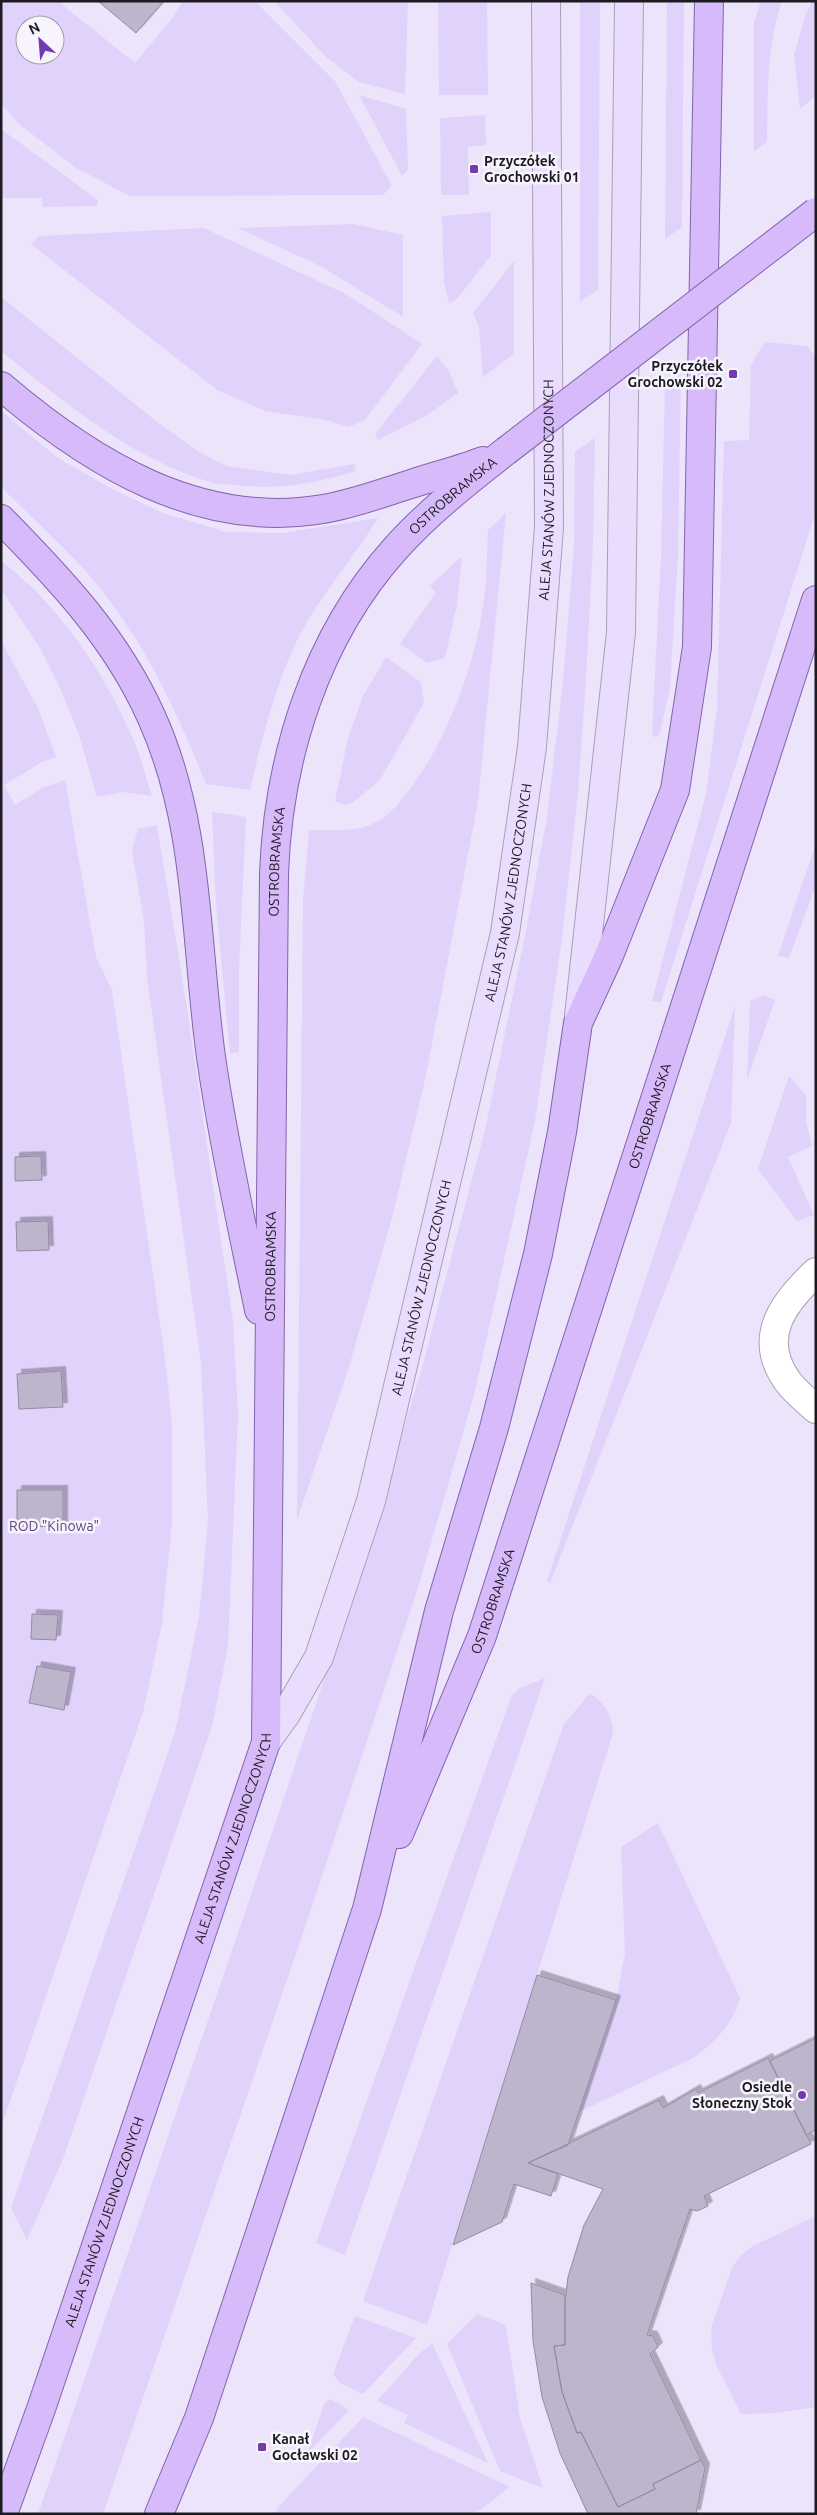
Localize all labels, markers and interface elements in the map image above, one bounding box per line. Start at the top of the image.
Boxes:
north arrow [15,15,65,65]
text: N [26,19,43,38]
place label: Przyczółek Grochowski 01 [484,153,580,185]
marker: Przyczółek Grochowski 01 [468,163,480,175]
place label: Przyczółek Grochowski 02 [627,358,723,390]
marker: Przyczółek Grochowski 02 [727,368,739,380]
street label: ALEJA STANÓW ZJEDNOCZONYCH [535,379,557,601]
street label: OSTROBRAMSKA [405,454,500,538]
street label: ALEJA STANÓW ZJEDNOCZONYCH [481,782,535,1003]
street label: OSTROBRAMSKA [266,806,288,917]
street label: OSTROBRAMSKA [625,1061,674,1171]
street label: ALEJA STANÓW ZJEDNOCZONYCH [388,1178,455,1397]
street label: OSTROBRAMSKA [262,1211,279,1322]
park label: ROD "Kinowa" [9,1518,99,1534]
street label: OSTROBRAMSKA [467,1546,518,1656]
street label: ALEJA STANÓW ZJEDNOCZONYCH [191,1733,274,1946]
place label: Osiedle Słoneczny Stok [692,2079,792,2111]
marker: Osiedle Słoneczny Stok [796,2089,808,2101]
street label: ALEJA STANÓW ZJEDNOCZONYCH [61,2115,147,2329]
place label: Kanał Gocławski 02 [272,2431,358,2463]
marker: Kanał Gocławski 02 [256,2441,268,2453]

